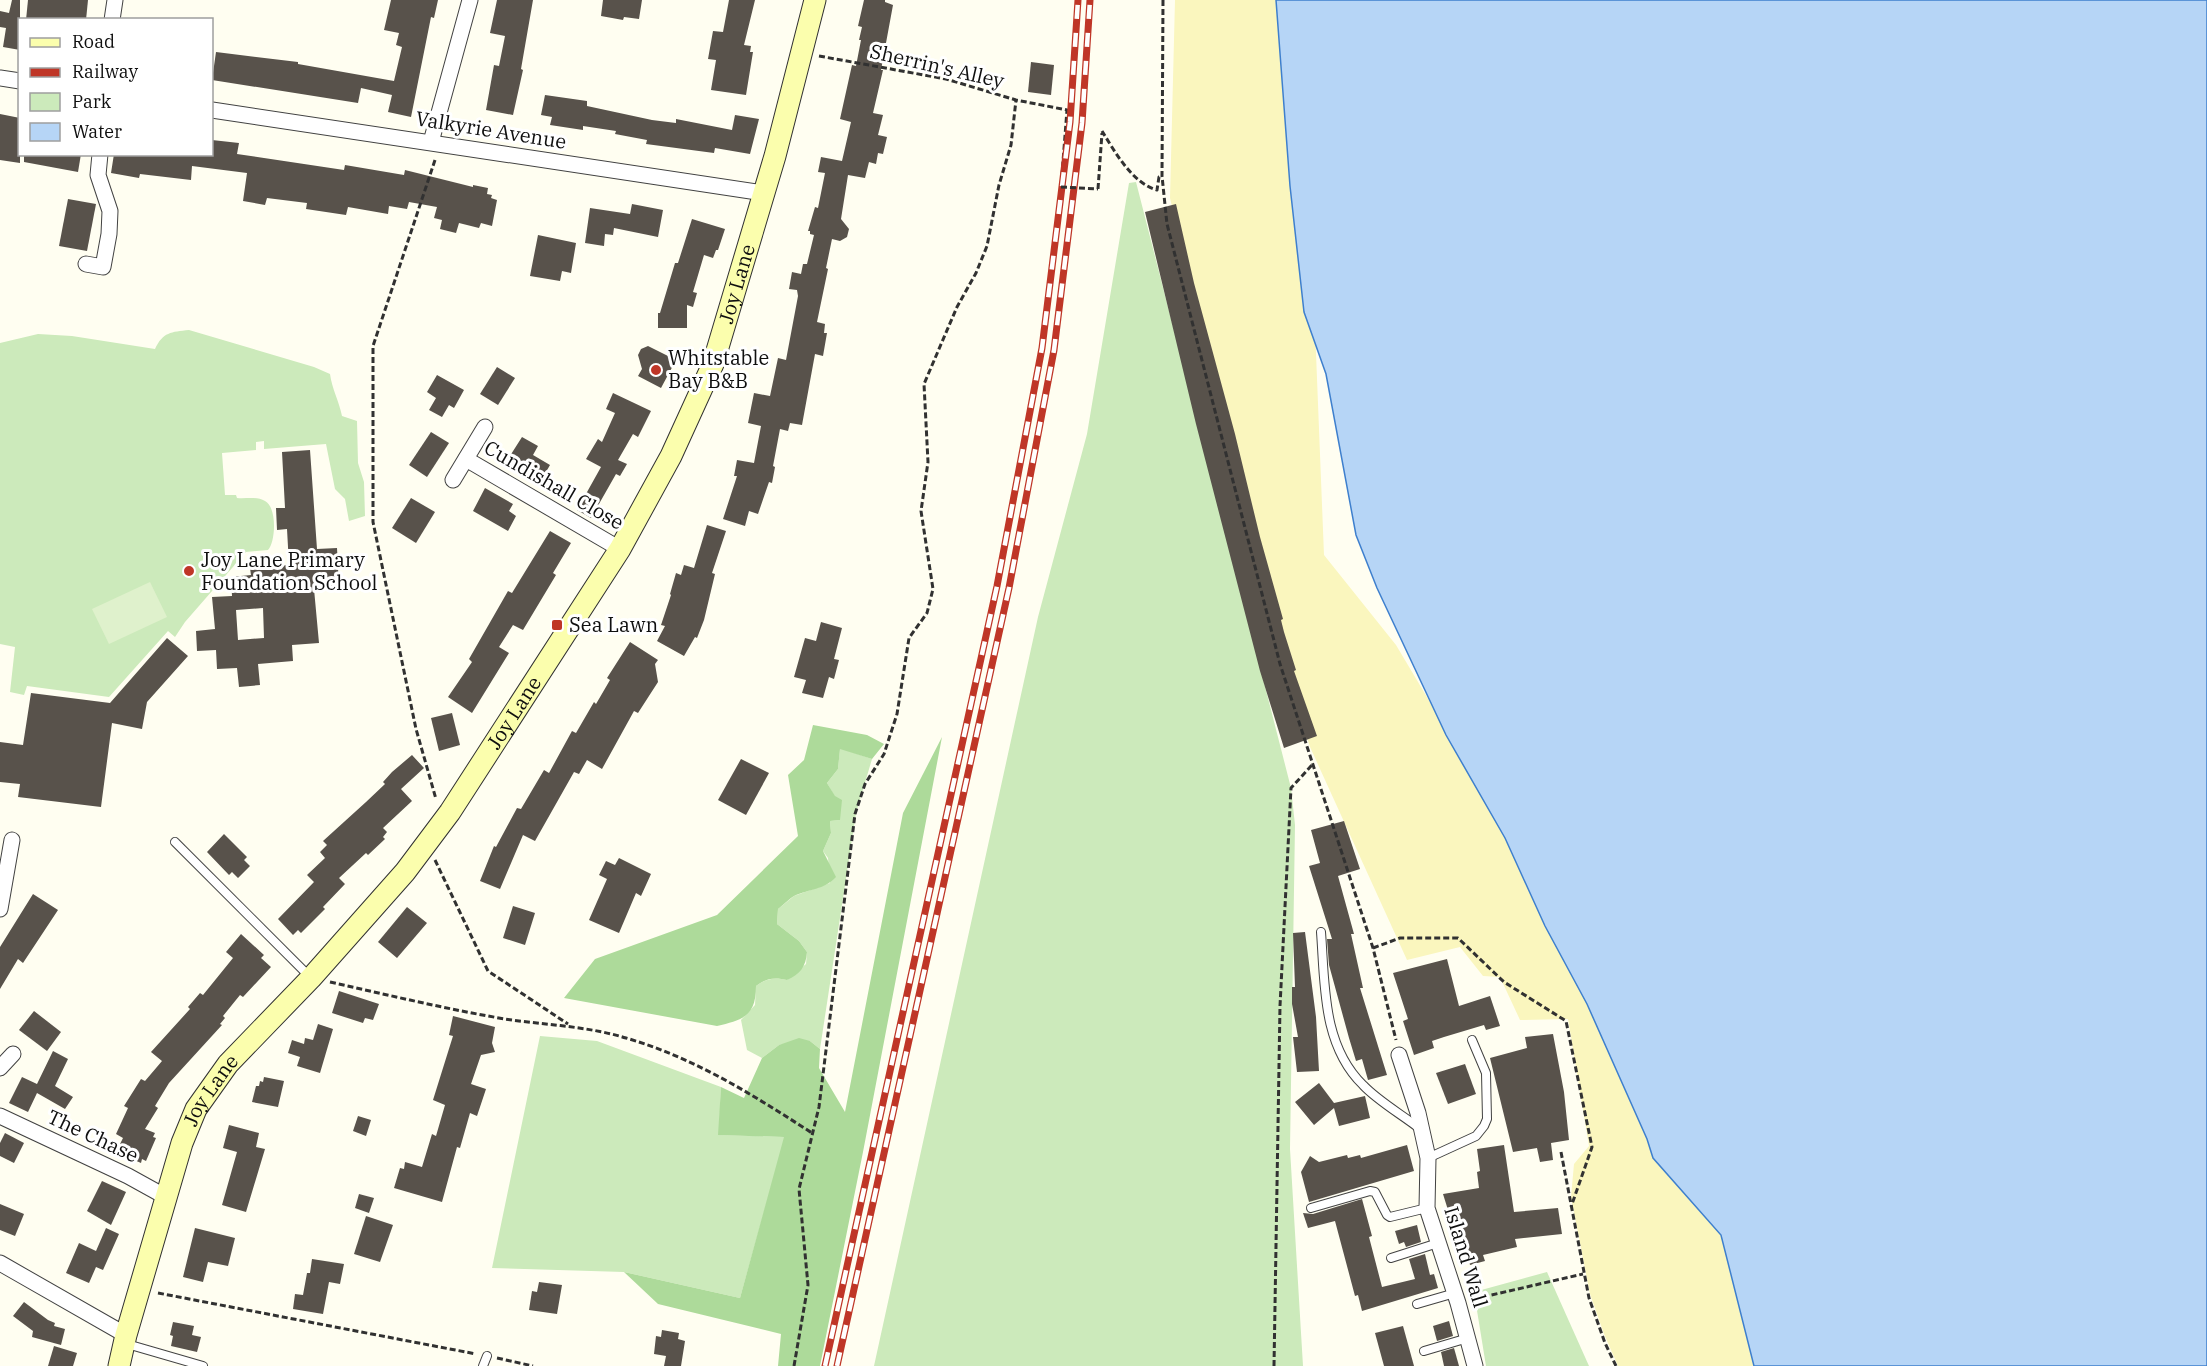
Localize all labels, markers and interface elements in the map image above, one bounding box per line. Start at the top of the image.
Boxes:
legend [18,18,213,156]
text: Road [72,30,115,53]
street label: Sherrin's Alley [867,37,1007,94]
text: Railway [72,60,138,83]
text: Park [72,90,112,113]
street label: Valkyrie Avenue [414,104,568,155]
text: Water [72,120,122,143]
street label: Joy Lane [712,241,761,327]
place label: Whitstable Bay B&B [668,344,769,394]
marker: Whitstable Bay B&B [649,363,663,377]
street label: Cundishall Close [479,434,629,536]
place label: Joy Lane Primary Foundation School [201,546,377,596]
marker: Joy Lane Primary Foundation School [182,564,196,578]
place label: Sea Lawn [569,611,658,638]
marker: Sea Lawn [550,618,564,632]
street label: Joy Lane [480,671,547,754]
street label: Joy Lane [176,1048,244,1130]
street label: The Chase [43,1103,143,1168]
street label: Island Wall [1438,1203,1495,1311]

